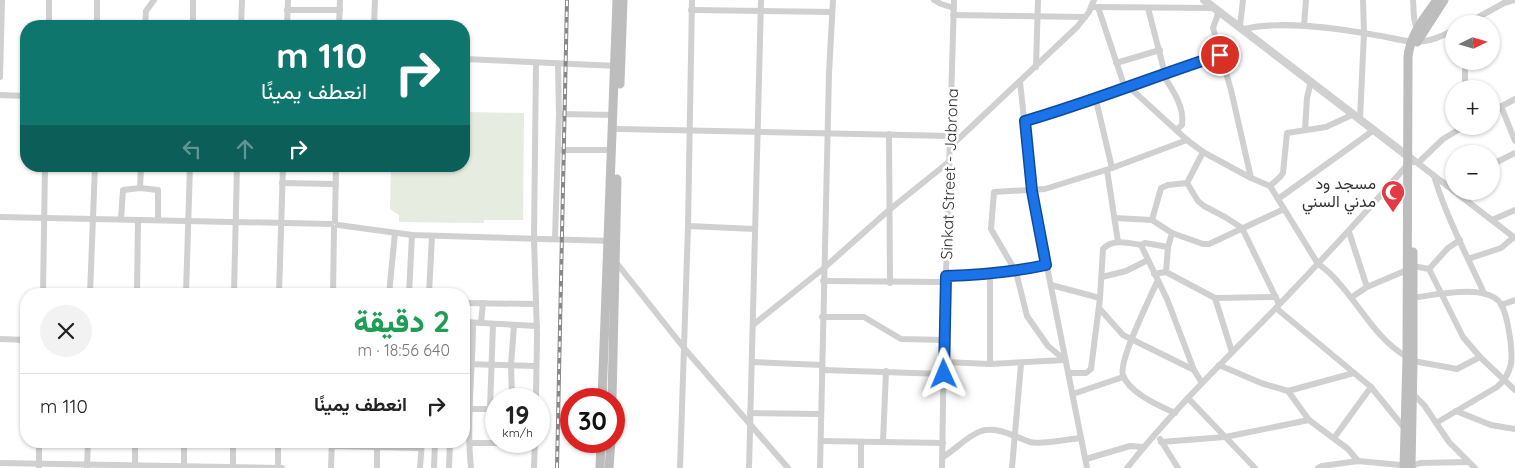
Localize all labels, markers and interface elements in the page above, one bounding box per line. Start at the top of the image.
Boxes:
north arrow [1445,15,1500,70]
map controls [1445,15,1500,200]
text: 110 m [276,33,367,77]
pin [1199,34,1241,76]
icon: right [385,40,450,105]
icon: arrive [1206,41,1234,69]
text: انعطف يمينًا [261,77,367,105]
button: + [1445,80,1500,135]
street label: Sinkat Street - Jabrona [936,88,962,260]
icon: left [178,135,206,163]
icon: ahead [231,135,259,163]
icon: right [284,135,312,163]
button: − [1445,145,1500,200]
place label: مسجد ود مدني السني [1302,173,1376,215]
mosque icon: مسجد ود مدني السني [1380,179,1406,213]
text: 2 دقيقة [353,302,450,340]
button: close [40,305,92,357]
text: 640 m · 18:56 [357,340,450,360]
position arrow [917,347,969,399]
speed limit sign: 30 [560,388,625,453]
text: انعطف يمينًا [314,392,407,416]
icon: right [422,392,450,420]
text: 110 m [40,394,88,418]
text: 19 [506,399,529,430]
text: km/h [502,425,533,440]

